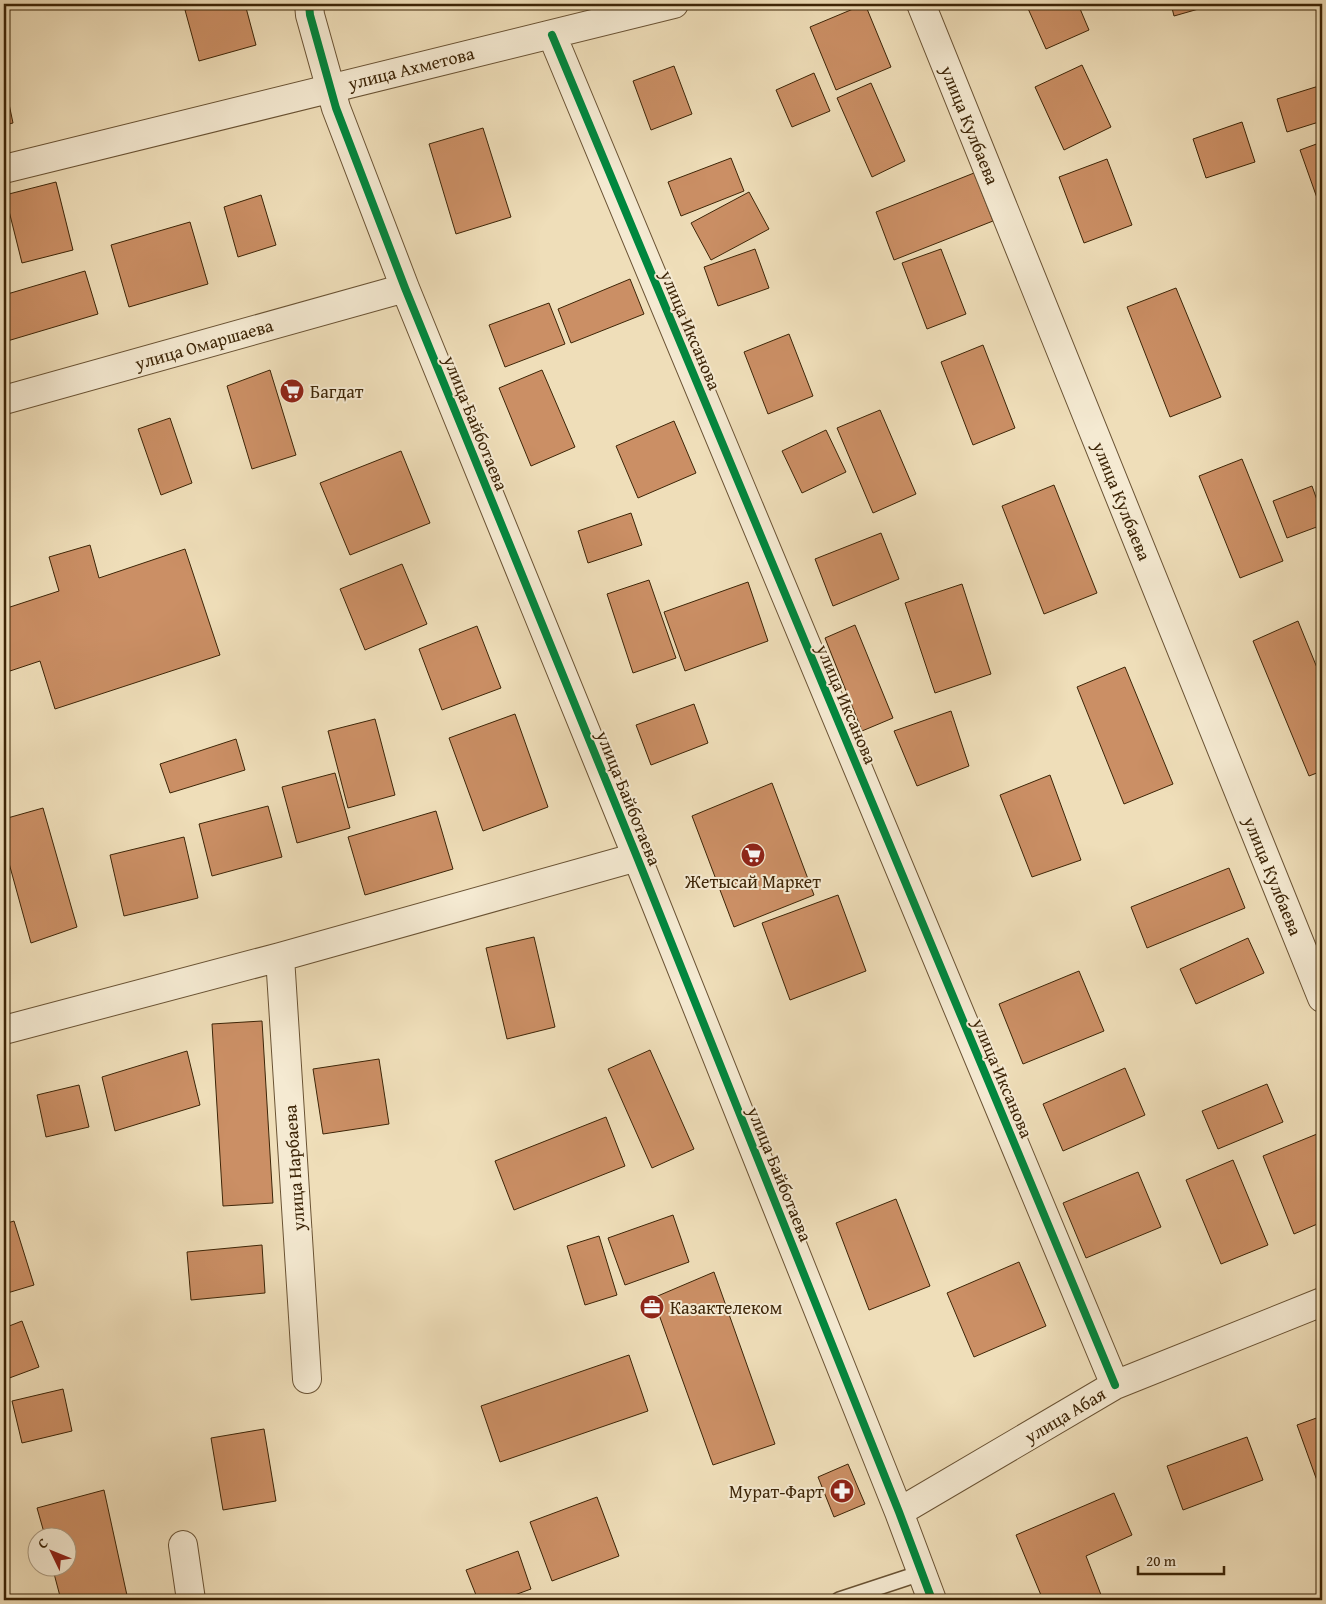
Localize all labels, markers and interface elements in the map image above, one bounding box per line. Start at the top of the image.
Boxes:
street label: улица Ахметова [344,39,477,97]
street label: улица Кулбаева [933,60,1006,189]
street label: улица Иксанова [653,265,729,394]
street label: улица Омаршаева [131,311,277,377]
street label: улица Байботаева [436,350,516,495]
supermarket icon: Багдат [279,378,305,404]
place label: Багдат [310,378,364,405]
street label: улица Кулбаева [1085,436,1158,565]
street label: улица Иксанова [809,639,885,768]
street label: улица Байботаева [589,725,669,870]
street label: улица Кулбаева [1236,811,1309,940]
supermarket icon: Жетысай Маркет [740,842,766,868]
place label: Жетысай Маркет [684,868,821,895]
street label: улица Иксанова [965,1013,1041,1142]
street label: улица Байботаева [740,1101,820,1246]
street label: улица Нарбаева [276,1104,312,1233]
office icon: Казактелеком [639,1294,665,1320]
place label: Казактелеком [670,1294,783,1321]
street label: улица Абая [1018,1380,1111,1450]
place label: Мурат-Фарт [729,1478,824,1505]
pharmacy icon: Мурат-Фарт [829,1478,855,1504]
north arrow [28,1526,78,1576]
text: С [32,1533,53,1553]
scale bar [1138,1544,1225,1576]
text: 20 m [1146,1550,1177,1571]

